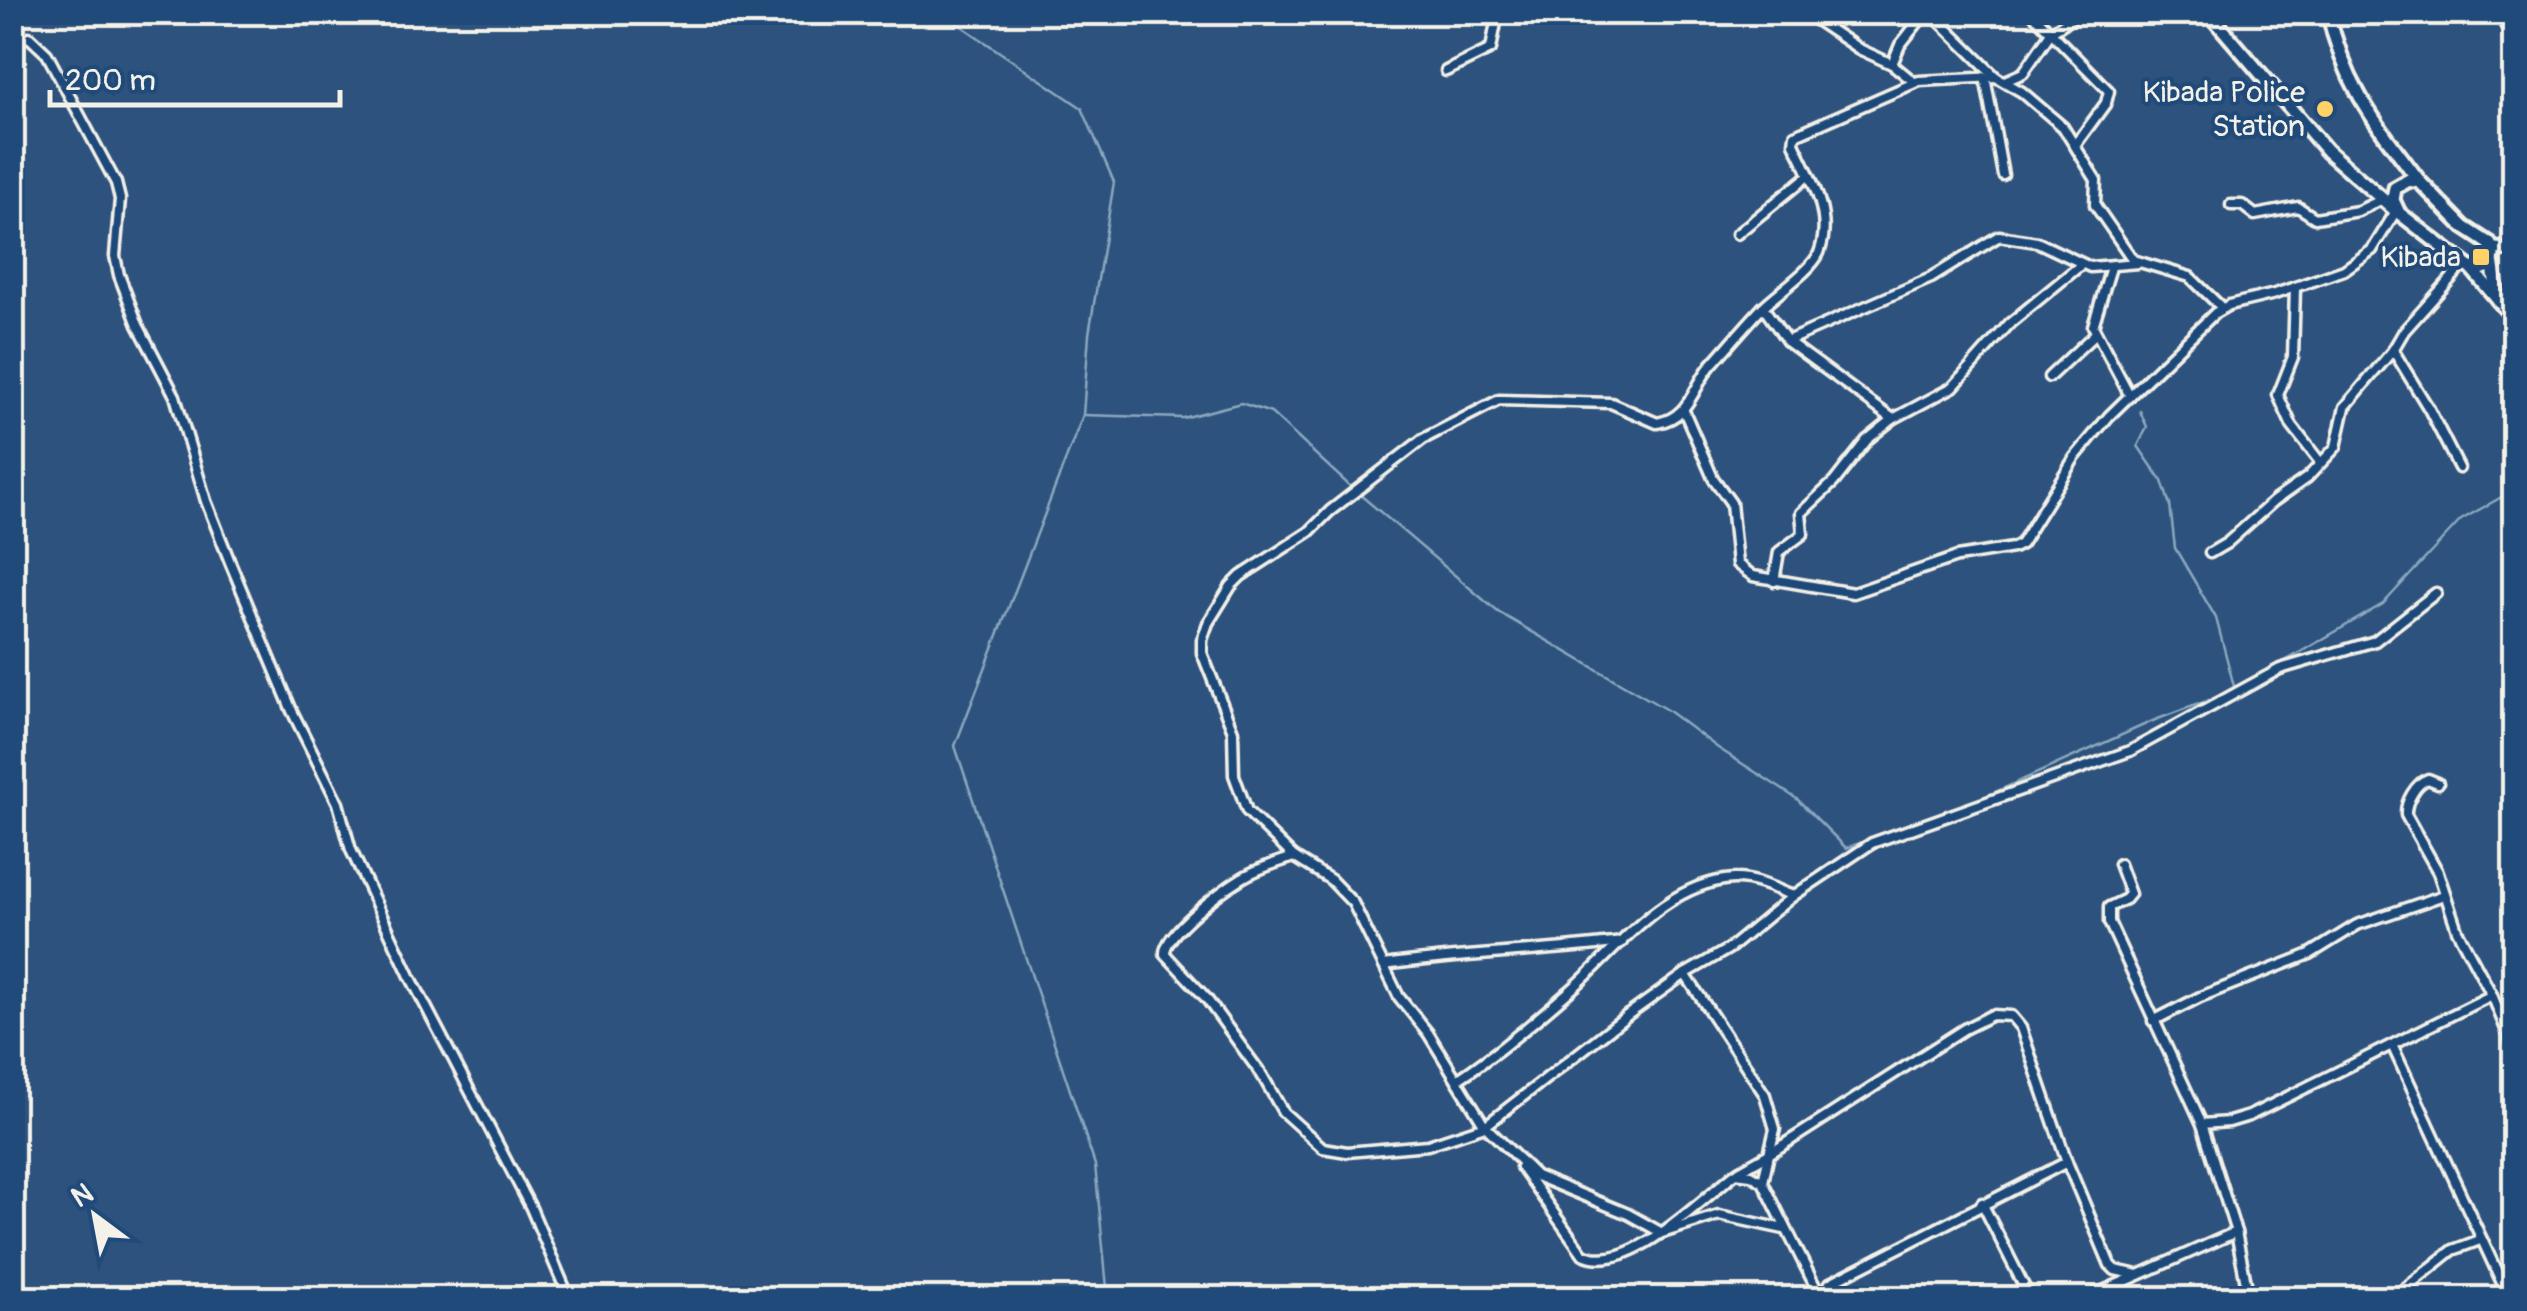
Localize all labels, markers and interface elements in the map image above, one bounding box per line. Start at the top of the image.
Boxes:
scale bar [50,45,340,107]
text: 200 m [65,62,156,99]
place label: Kibada Police Station [2143,74,2305,145]
marker: Kibada Police Station [2314,98,2336,120]
place label: Kibada [2380,239,2461,276]
marker: Kibada [2470,246,2492,268]
north arrow [45,1166,145,1266]
text: N [65,1176,100,1216]

